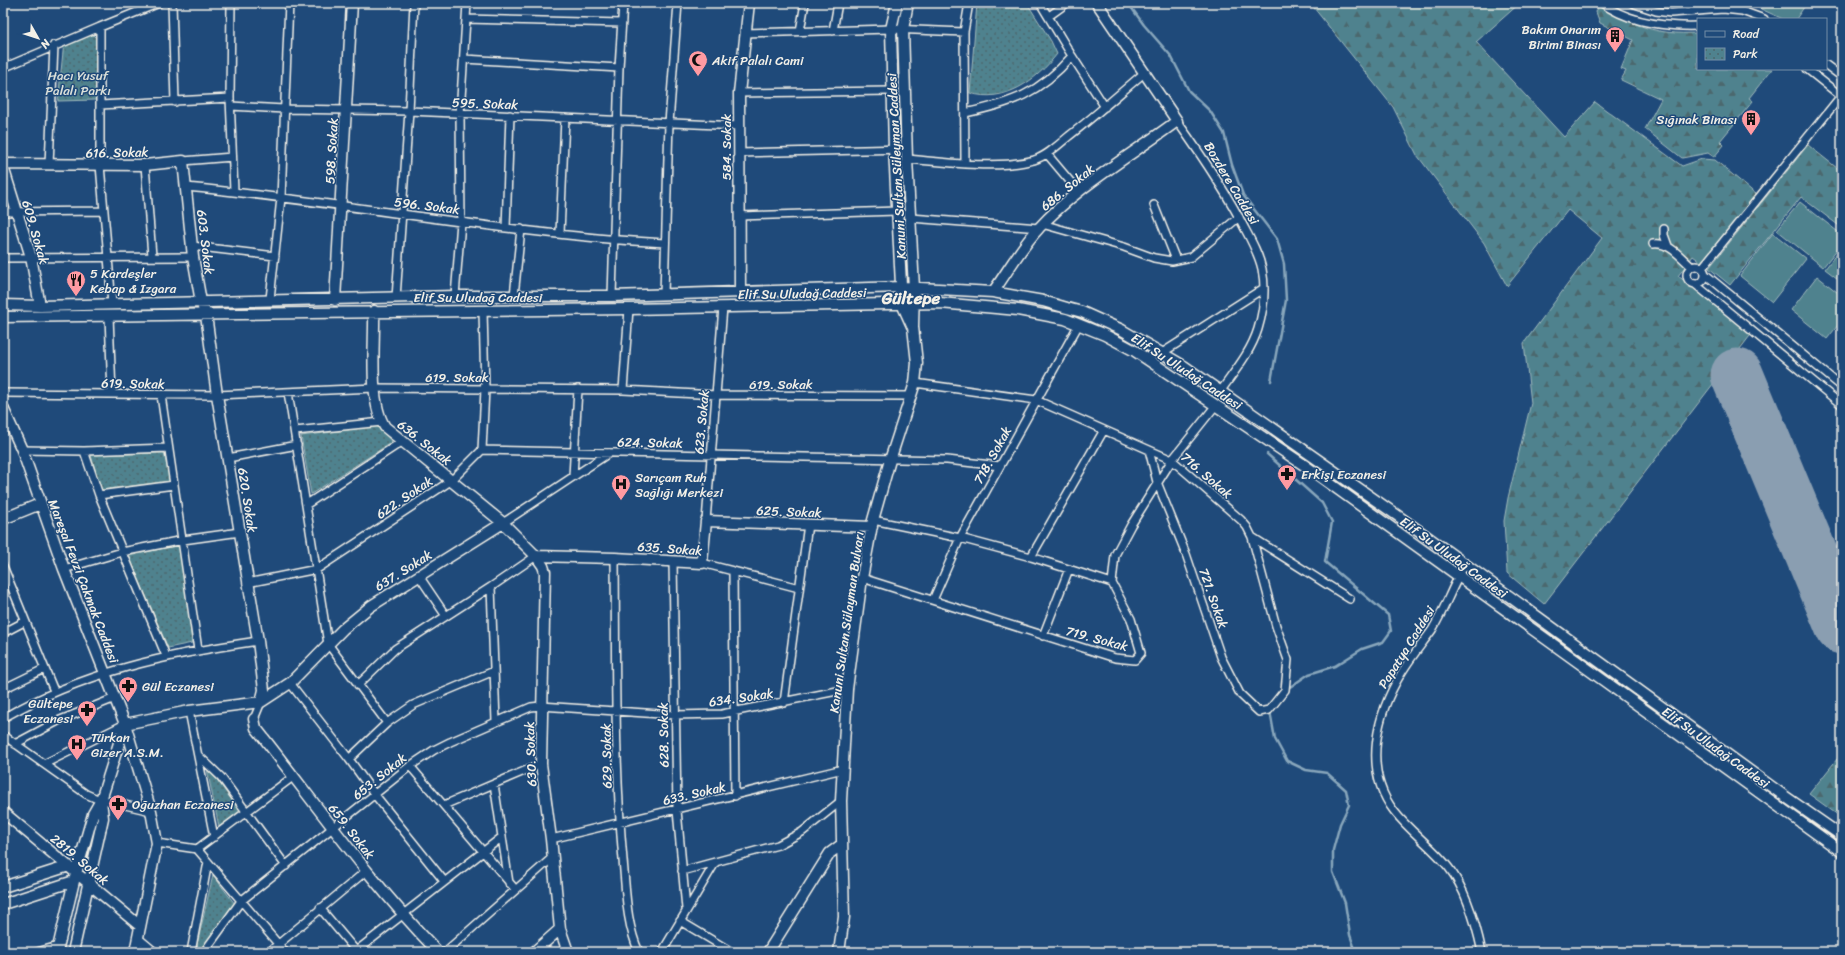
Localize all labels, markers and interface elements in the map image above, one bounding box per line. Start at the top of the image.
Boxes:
north arrow [18,18,58,58]
place label: Bakım Onarım Birimi Binası [1522,18,1601,56]
legend [1697,18,1827,70]
text: Road [1733,23,1760,45]
building icon: Bakım Onarım Birimi Binası [1604,25,1626,53]
text: N [35,34,56,53]
text: Park [1733,43,1758,65]
mosque icon: Akif Palalı Cami [687,49,709,77]
place label: Akif Palalı Cami [711,49,804,72]
park label: Hacı Yusuf Palalı Parkı [45,64,111,102]
street label: Kanuni Sultan Süleyman Caddesi [880,72,913,260]
street label: 595. Sokak [451,91,519,116]
place label: Sığınak Binası [1656,108,1737,131]
building icon: Sığınak Binası [1740,108,1762,136]
street label: 584. Sokak [715,114,738,180]
street label: 598. Sokak [318,117,345,185]
street label: Bozdere Caddesi [1198,137,1266,230]
street label: 616. Sokak [85,140,149,165]
street label: 686. Sokak [1035,158,1100,217]
street label: 596. Sokak [393,190,461,221]
street label: 609. Sokak [15,197,56,267]
street label: 603. Sokak [190,208,221,276]
place label: 5 Kardeşler Kebap & Izgara [90,262,177,300]
restaurant icon: 5 Kardeşler Kebap & Izgara [65,269,87,297]
street label: Elif Su Uludağ Caddesi [737,281,867,306]
district label: Gültepe [881,283,940,313]
street label: Elif Su Uludağ Caddesi [414,286,543,309]
street label: Elif Su Uludağ Caddesi [1126,327,1247,416]
street label: 619. Sokak [425,366,489,389]
street label: 619. Sokak [101,371,165,396]
street label: 619. Sokak [749,373,813,396]
street label: 623. Sokak [687,389,716,455]
street label: 636. Sokak [392,414,457,471]
street label: 718. Sokak [967,422,1018,488]
street label: 624. Sokak [617,430,683,455]
street label: 716. Sokak [1175,446,1238,505]
pharmacy icon: Erkişi Eczanesi [1276,463,1298,491]
place label: Erkişi Eczanesi [1301,463,1386,486]
street label: 620. Sokak [231,466,264,534]
place label: Sarıçam Ruh Sağlığı Merkezi [635,466,723,504]
street label: 622. Sokak [371,470,438,525]
hospital icon: Sarıçam Ruh Sağlığı Merkezi [610,473,632,501]
street label: Mareşal Fevzi Çakmak Caddesi [42,496,126,667]
street label: 625. Sokak [756,499,822,524]
street label: Elif Su Uludağ Caddesi [1395,510,1513,605]
street label: Kanuni Sultan Sülayman Bulvarı [822,529,871,714]
street label: 635. Sokak [637,535,703,562]
street label: 637. Sokak [370,544,437,597]
street label: 721. Sokak [1192,565,1235,632]
street label: Papatya Caddesi [1372,601,1441,693]
street label: 719. Sokak [1063,619,1131,658]
pharmacy icon: Gül Eczanesi [117,675,139,703]
place label: Gül Eczanesi [142,675,214,698]
street label: 634. Sokak [707,682,775,713]
place label: Gültepe Eczanesi [23,692,73,730]
pharmacy icon: Gültepe Eczanesi [76,699,98,727]
street label: Elif Su Uludağ Caddesi [1657,700,1775,795]
street label: 628. Sokak [651,702,676,768]
street label: 630. Sokak [518,721,543,787]
street label: 629. Sokak [594,723,619,789]
place label: Türkan Gizer A.S.M. [91,726,164,764]
hospital icon: Türkan Gizer A.S.M. [66,733,88,761]
street label: 653. Sokak [347,747,412,806]
street label: 633. Sokak [660,775,728,812]
pharmacy icon: Oğuzhan Eczanesi [107,793,129,821]
place label: Oğuzhan Eczanesi [132,793,234,816]
street label: 659. Sokak [322,798,381,864]
street label: 2819. Sokak [45,828,114,891]

